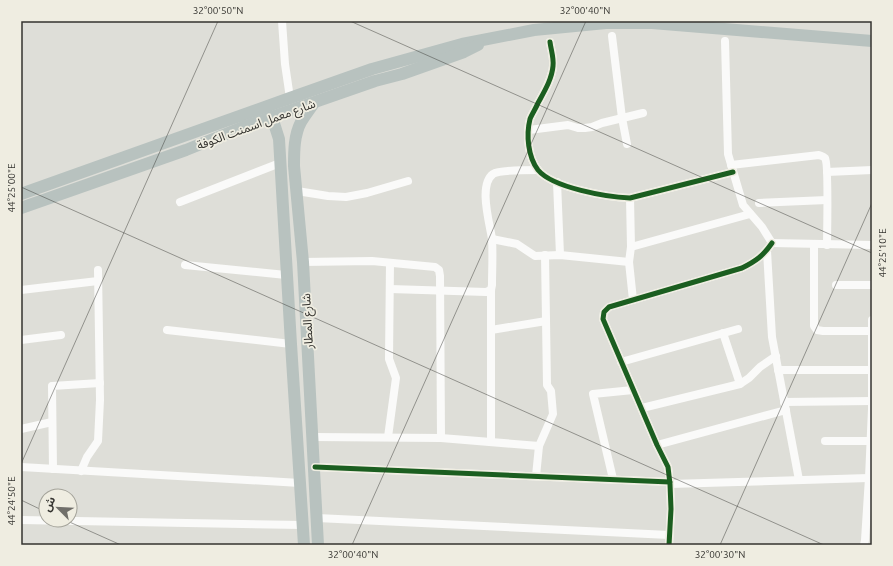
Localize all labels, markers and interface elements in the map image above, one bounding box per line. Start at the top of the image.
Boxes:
text: 32°00'50"N [193,5,243,16]
text: 32°00'40"N [560,5,610,16]
street label: شارع معمل اسمنت الكوفة [195,96,318,154]
text: 44°25'00"E [6,163,17,213]
text: 44°25'10"E [877,228,888,278]
street label: شارع المطار [299,293,318,350]
text: 44°24'50"E [6,476,17,526]
north arrow [38,488,78,528]
text: ش [40,495,58,514]
text: 32°00'40"N [328,549,378,560]
text: 32°00'30"N [695,549,745,560]

